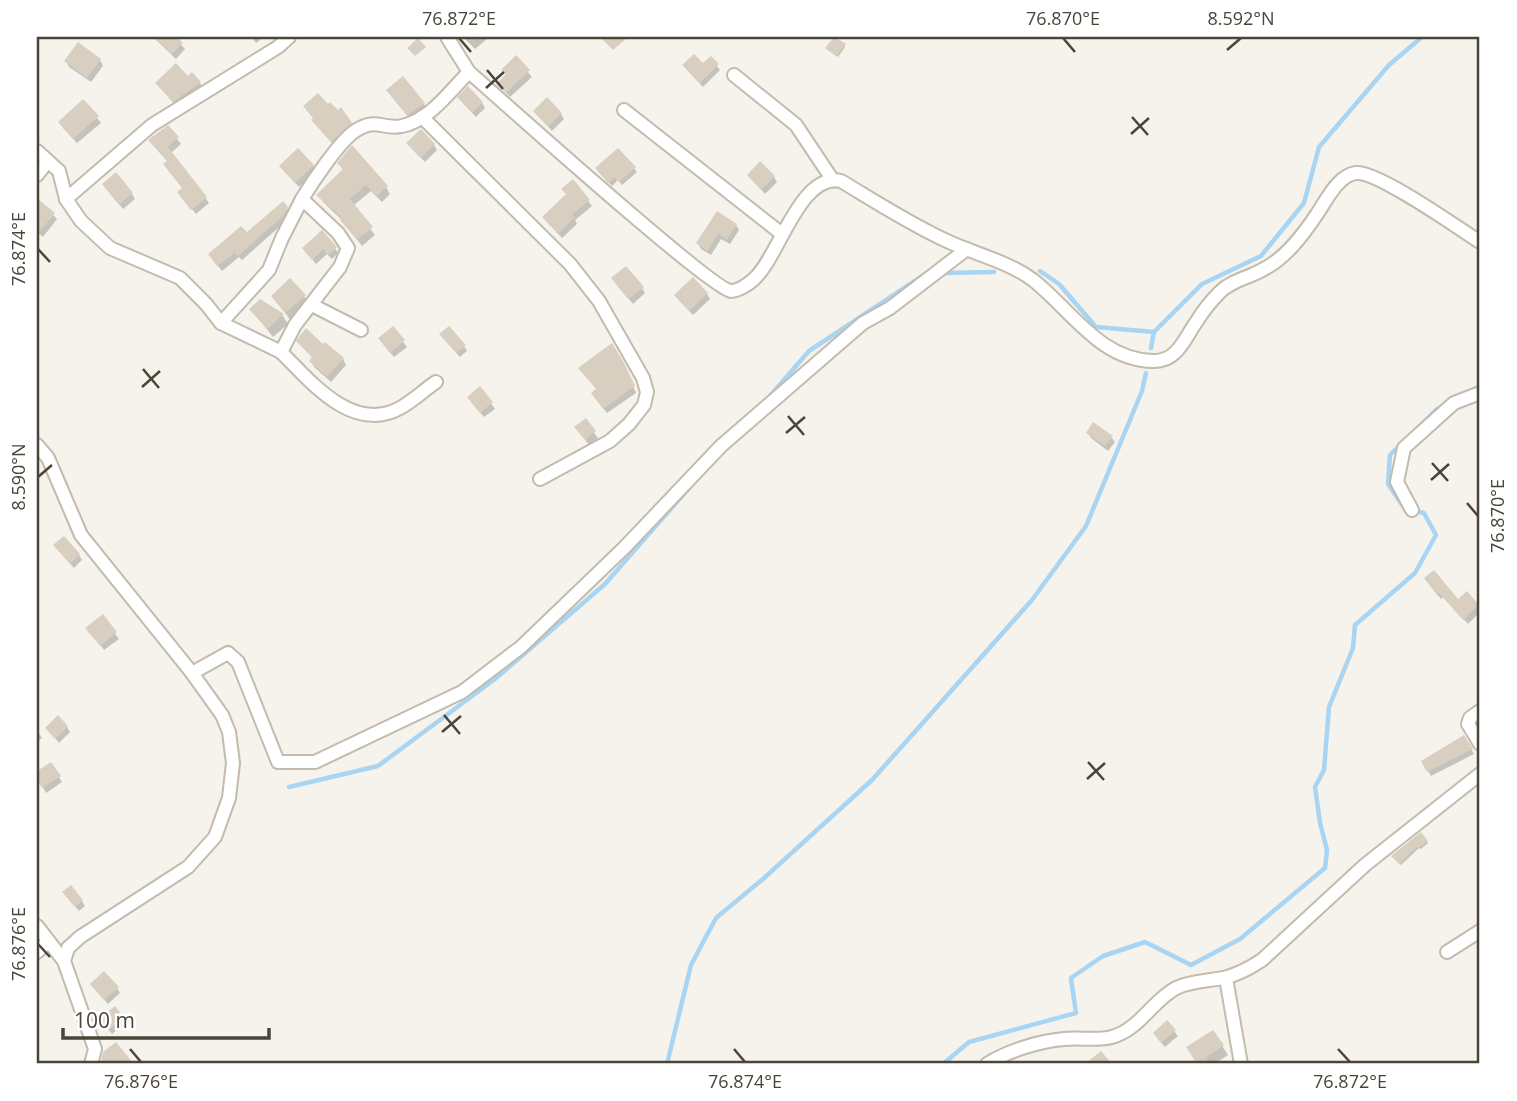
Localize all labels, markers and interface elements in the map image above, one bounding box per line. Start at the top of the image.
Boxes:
text: 76.872°E [422,6,496,30]
text: 76.870°E [1026,6,1100,30]
text: 8.592°N [1207,6,1275,30]
text: 76.874°E [6,212,30,286]
text: 8.590°N [6,443,30,511]
text: 76.870°E [1485,479,1509,553]
text: 76.876°E [6,907,30,981]
scale bar [63,996,270,1040]
text: 100 m [74,1006,135,1034]
text: 76.876°E [104,1069,178,1093]
text: 76.874°E [708,1069,782,1093]
text: 76.872°E [1313,1069,1387,1093]

